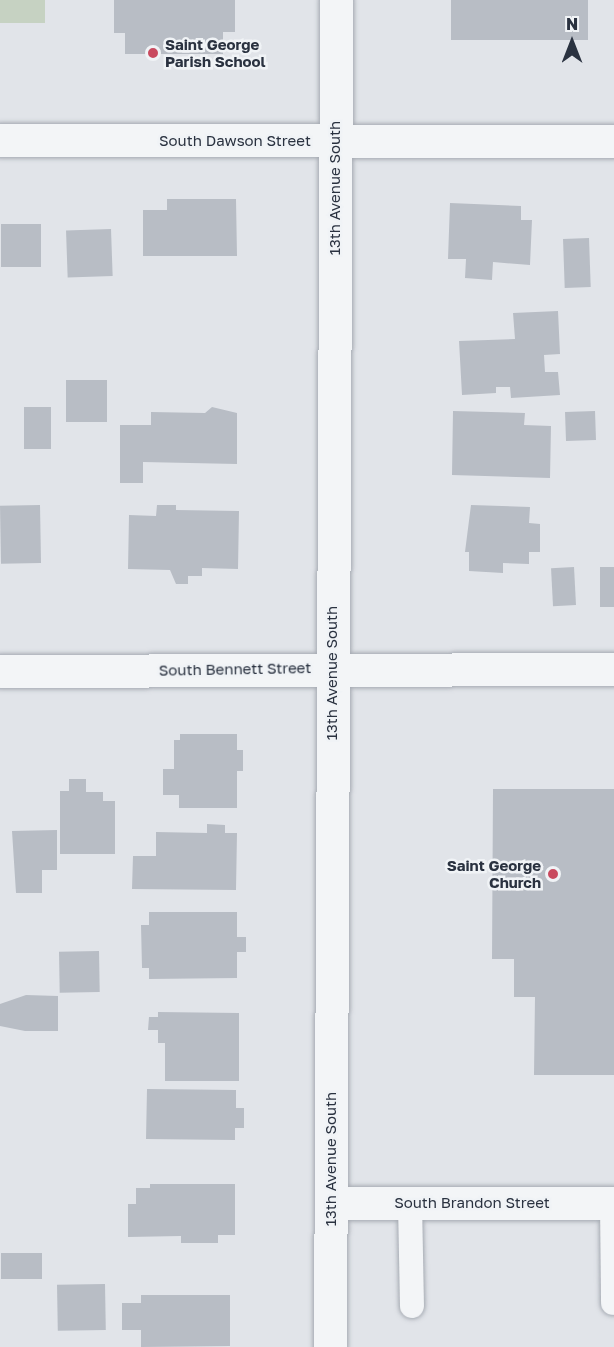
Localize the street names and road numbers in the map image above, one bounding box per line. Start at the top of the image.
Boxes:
street label: 13th Avenue South [326,121,344,255]
street label: South Dawson Street [159,132,311,150]
street label: 13th Avenue South [323,606,341,740]
street label: South Bennett Street [159,659,311,679]
street label: 13th Avenue South [322,1092,340,1226]
street label: South Brandon Street [394,1194,550,1212]

